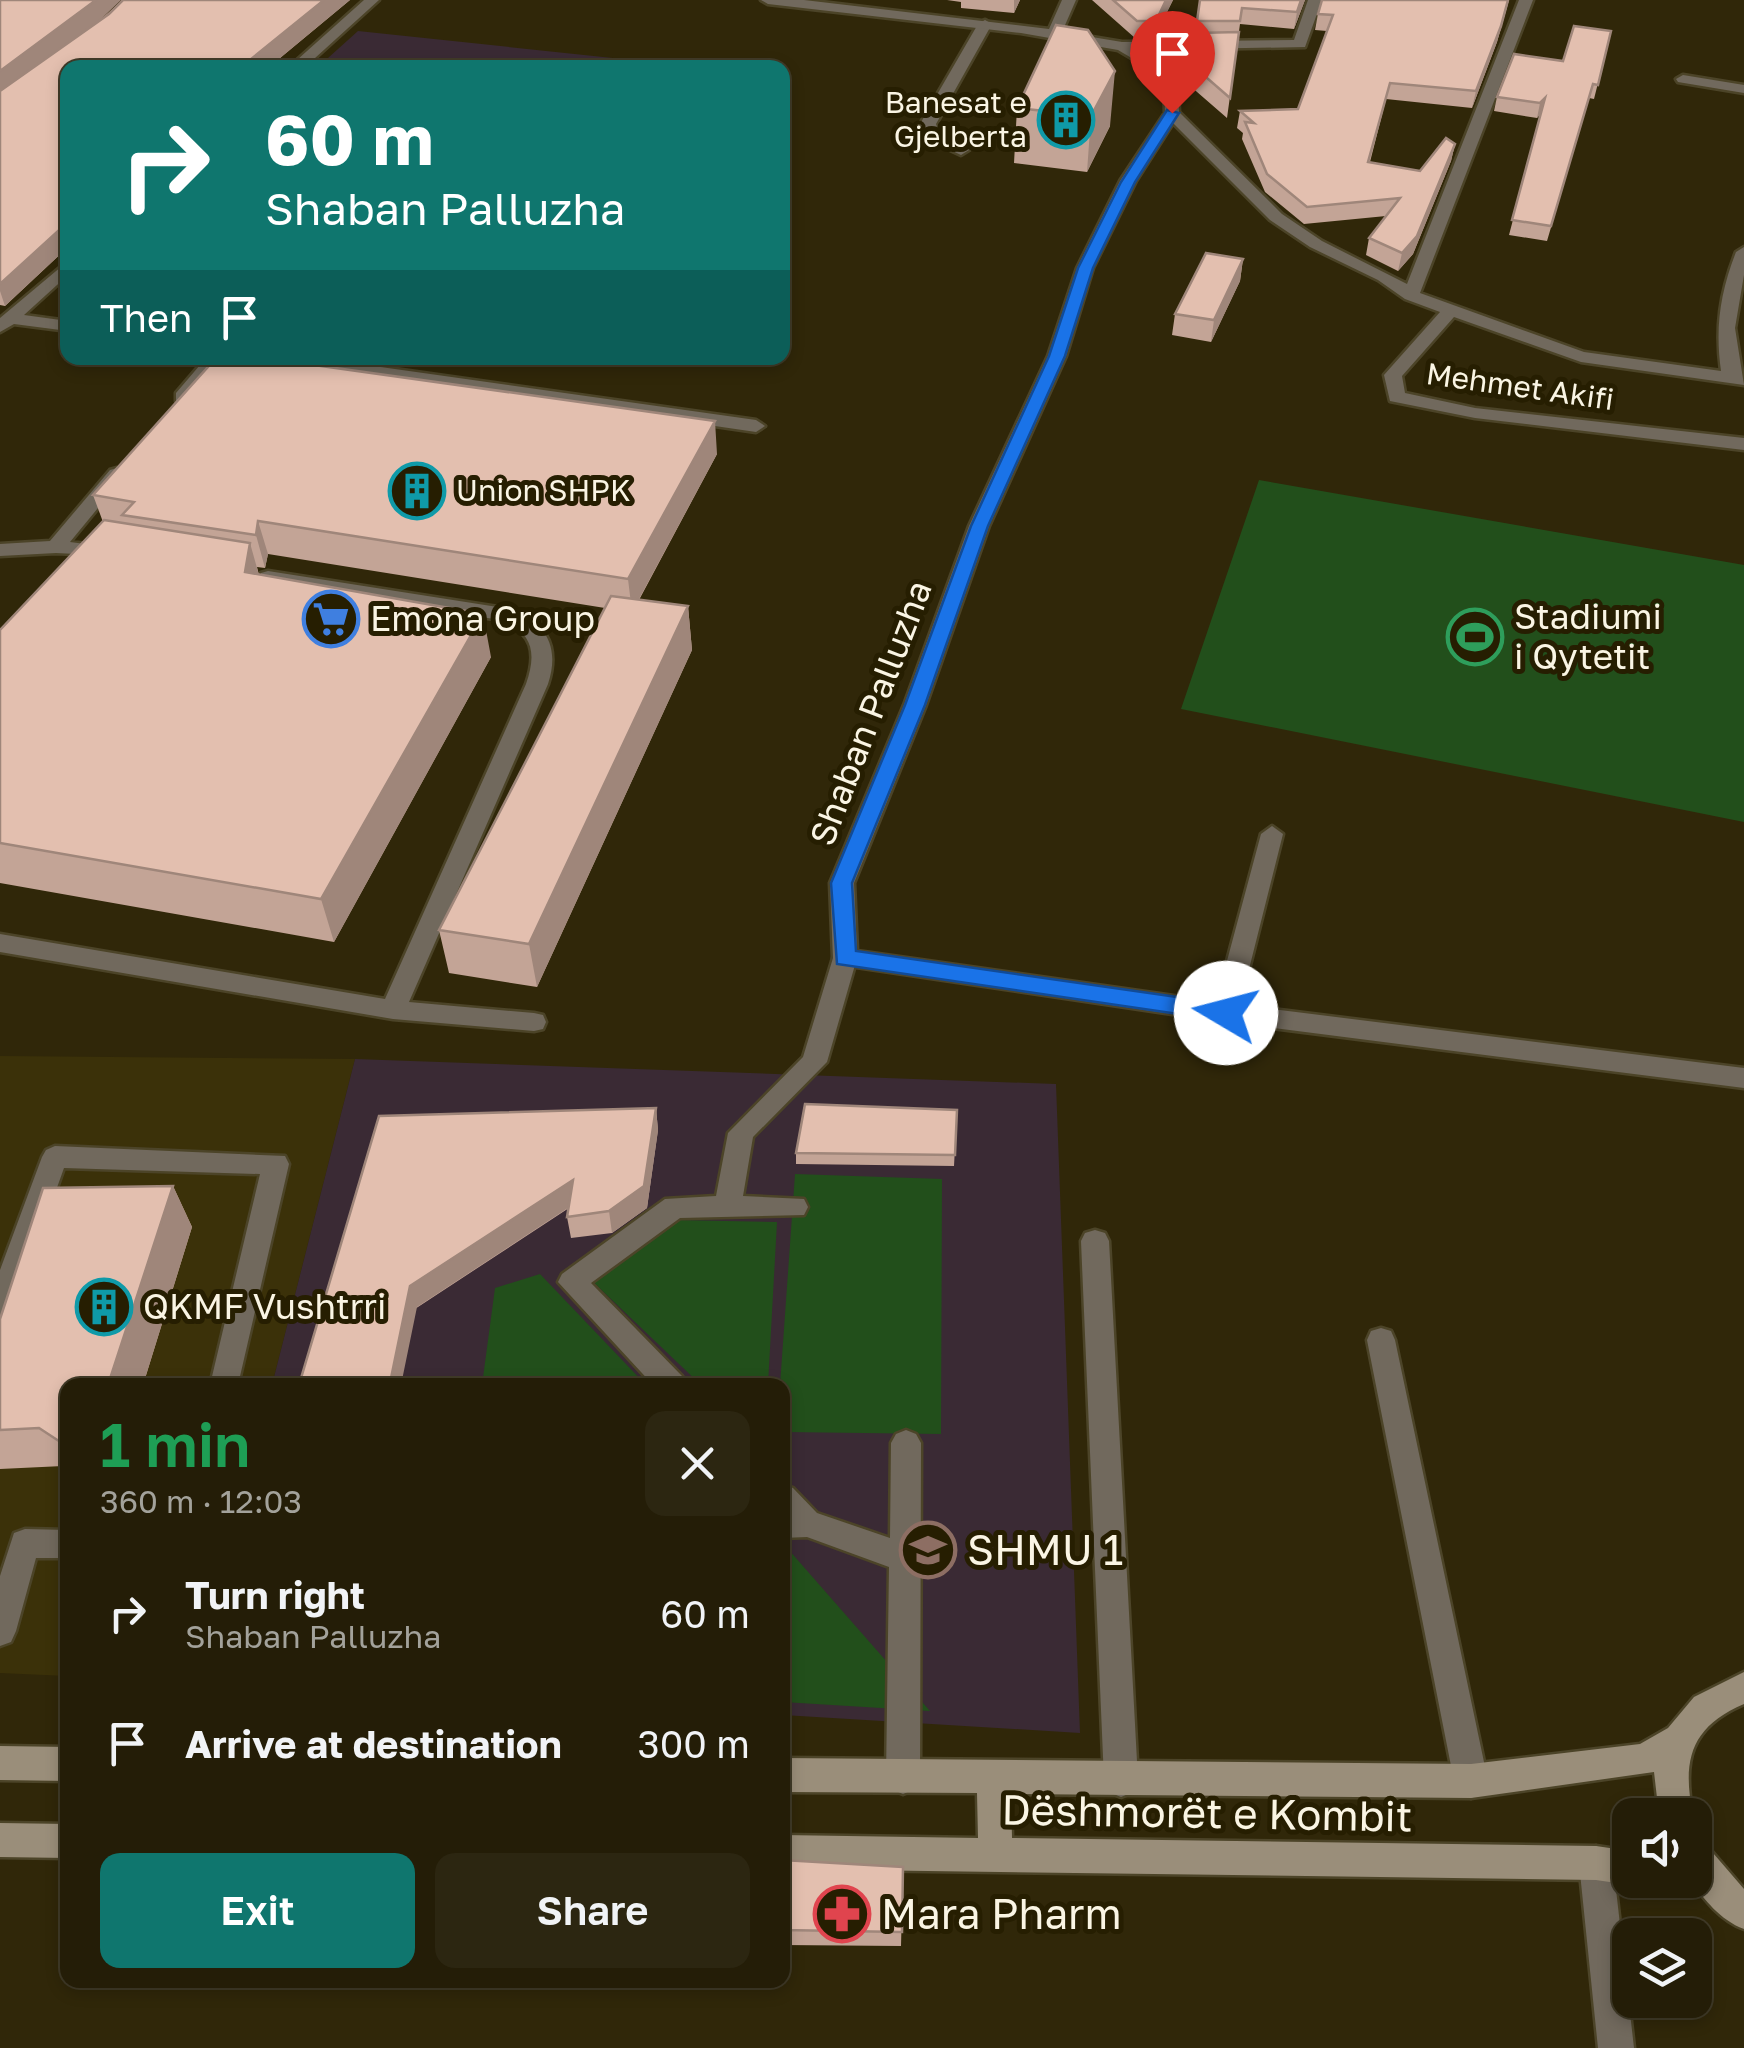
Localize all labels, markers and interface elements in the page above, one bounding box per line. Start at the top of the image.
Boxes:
pin [1130,11,1215,114]
icon: arrive [1145,26,1200,81]
place label: Banesat e Gjelberta [885,84,1027,154]
building icon: Banesat e Gjelberta [1036,90,1096,150]
text: 60 m [265,96,434,180]
icon: right [100,100,230,230]
text: Shaban Palluzha [265,181,625,235]
icon: arrive [212,290,267,345]
text: Then [100,295,192,340]
street label: Mehmet Akifi [1424,355,1616,417]
building icon: Union SHPK [387,461,447,521]
place label: Union SHPK [456,472,631,508]
street label: Shaban Palluzha [800,574,940,851]
supermarket icon: Emona Group [301,589,361,649]
place label: Stadiumi i Qytetit [1514,595,1662,677]
place label: Emona Group [370,597,595,639]
sports icon: Stadiumi i Qytetit [1445,607,1505,667]
position arrow [1174,961,1278,1065]
building icon: QKMF Vushtrri [74,1277,134,1337]
place label: QKMF Vushtrri [143,1285,386,1327]
text: 1 min [100,1408,250,1480]
button: close [645,1411,750,1516]
text: 360 m · 12:03 [100,1482,302,1520]
school or university icon: SHMU 1 [898,1520,958,1580]
place label: SHMU 1 [967,1524,1123,1574]
text: Turn right [185,1572,365,1617]
icon: right [100,1586,155,1641]
text: 60 m [660,1591,750,1636]
text: Shaban Palluzha [185,1617,441,1655]
icon: arrive [100,1716,155,1771]
text: Arrive at destination [185,1721,562,1766]
text: 300 m [638,1721,750,1766]
street label: Dëshmorët e Kombit [1001,1783,1413,1841]
map controls [1612,1798,1712,2018]
button: sound [1612,1798,1712,1898]
button: Exit [100,1853,415,1968]
button: Share [435,1853,750,1968]
pharmacy icon: Mara Pharm [812,1884,872,1944]
place label: Mara Pharm [881,1888,1122,1938]
button: layers [1612,1918,1712,2018]

